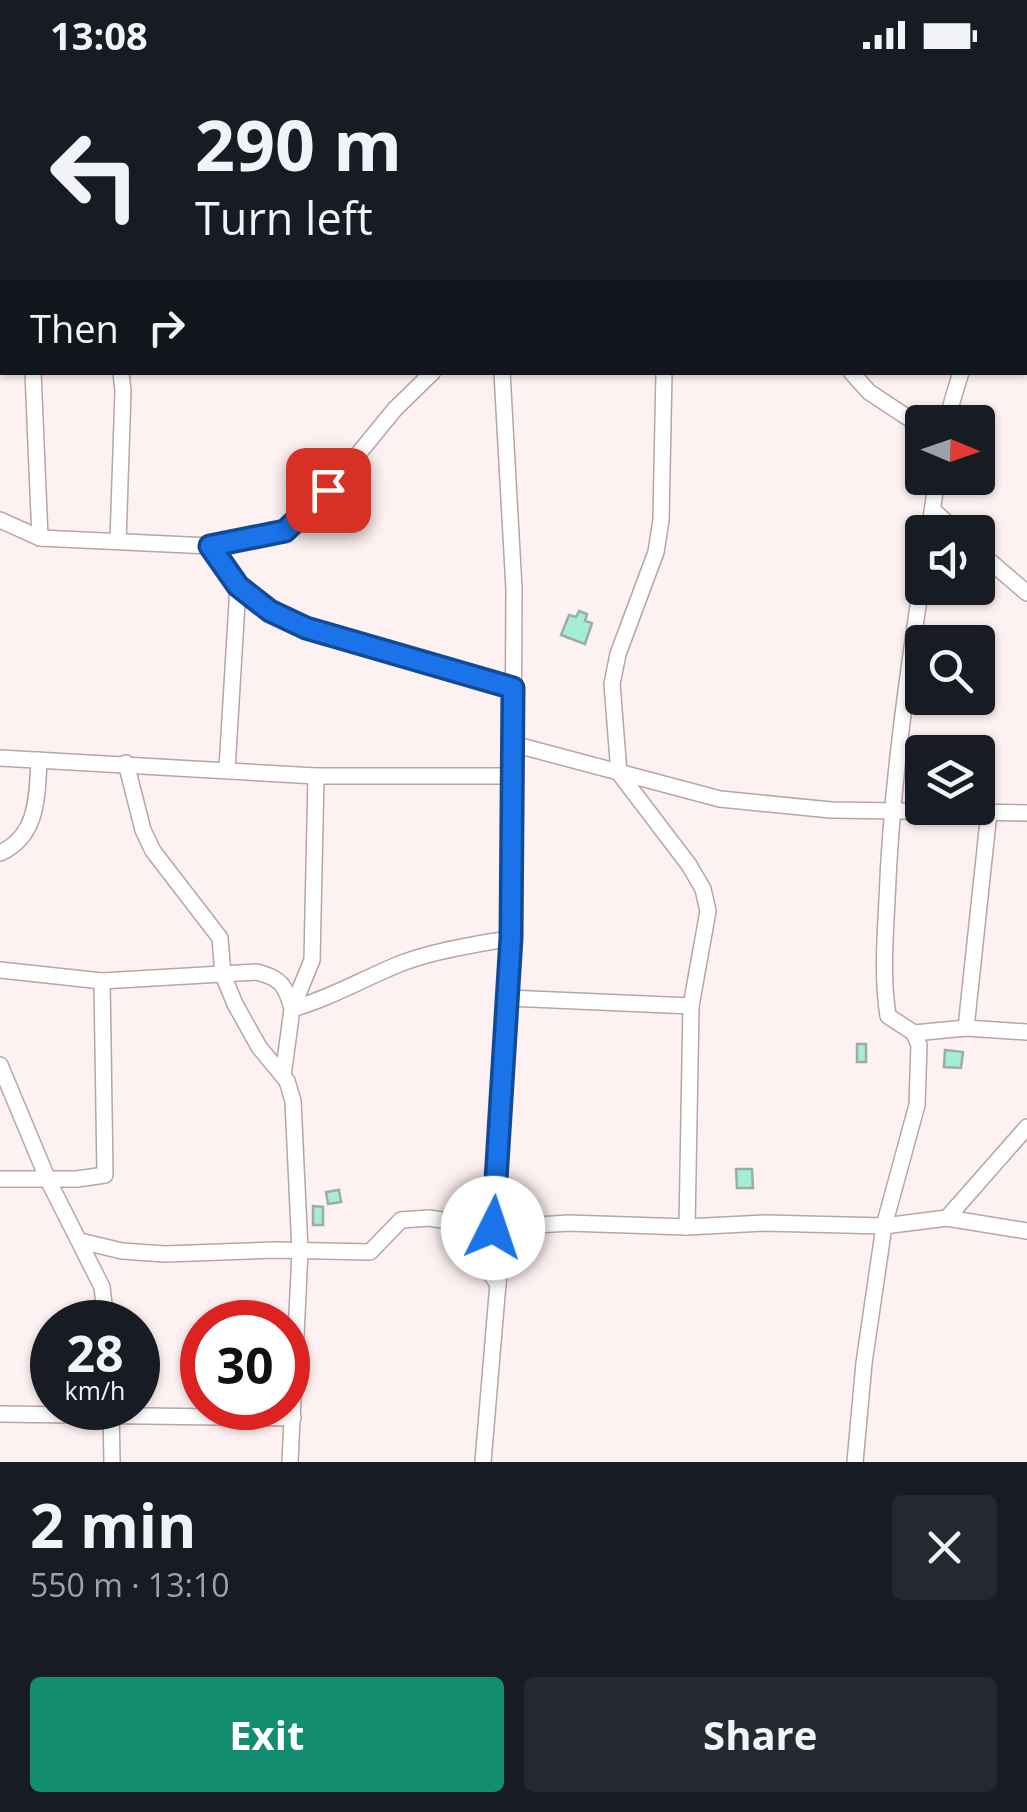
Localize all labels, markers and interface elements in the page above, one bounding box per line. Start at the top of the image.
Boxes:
text: 13:08 [50,9,148,61]
text: 290 m [195,96,402,192]
icon: left [30,110,160,240]
text: Turn left [195,187,373,248]
icon: right [139,300,194,355]
text: Then [30,302,119,354]
north arrow [905,405,995,495]
map controls [905,405,995,825]
pin [286,448,371,533]
icon: arrive [301,463,356,518]
button: sound [905,515,995,605]
button: search [905,625,995,715]
button: layers [905,735,995,825]
position arrow [441,1176,545,1280]
speed limit sign: 30 [180,1300,310,1430]
text: 28 [66,1319,124,1387]
text: km/h [65,1373,125,1407]
text: 2 min [30,1484,197,1566]
button: close [892,1495,997,1600]
text: 550 m · 13:10 [30,1563,229,1606]
button: Exit [30,1677,504,1792]
button: Share [524,1677,997,1792]

